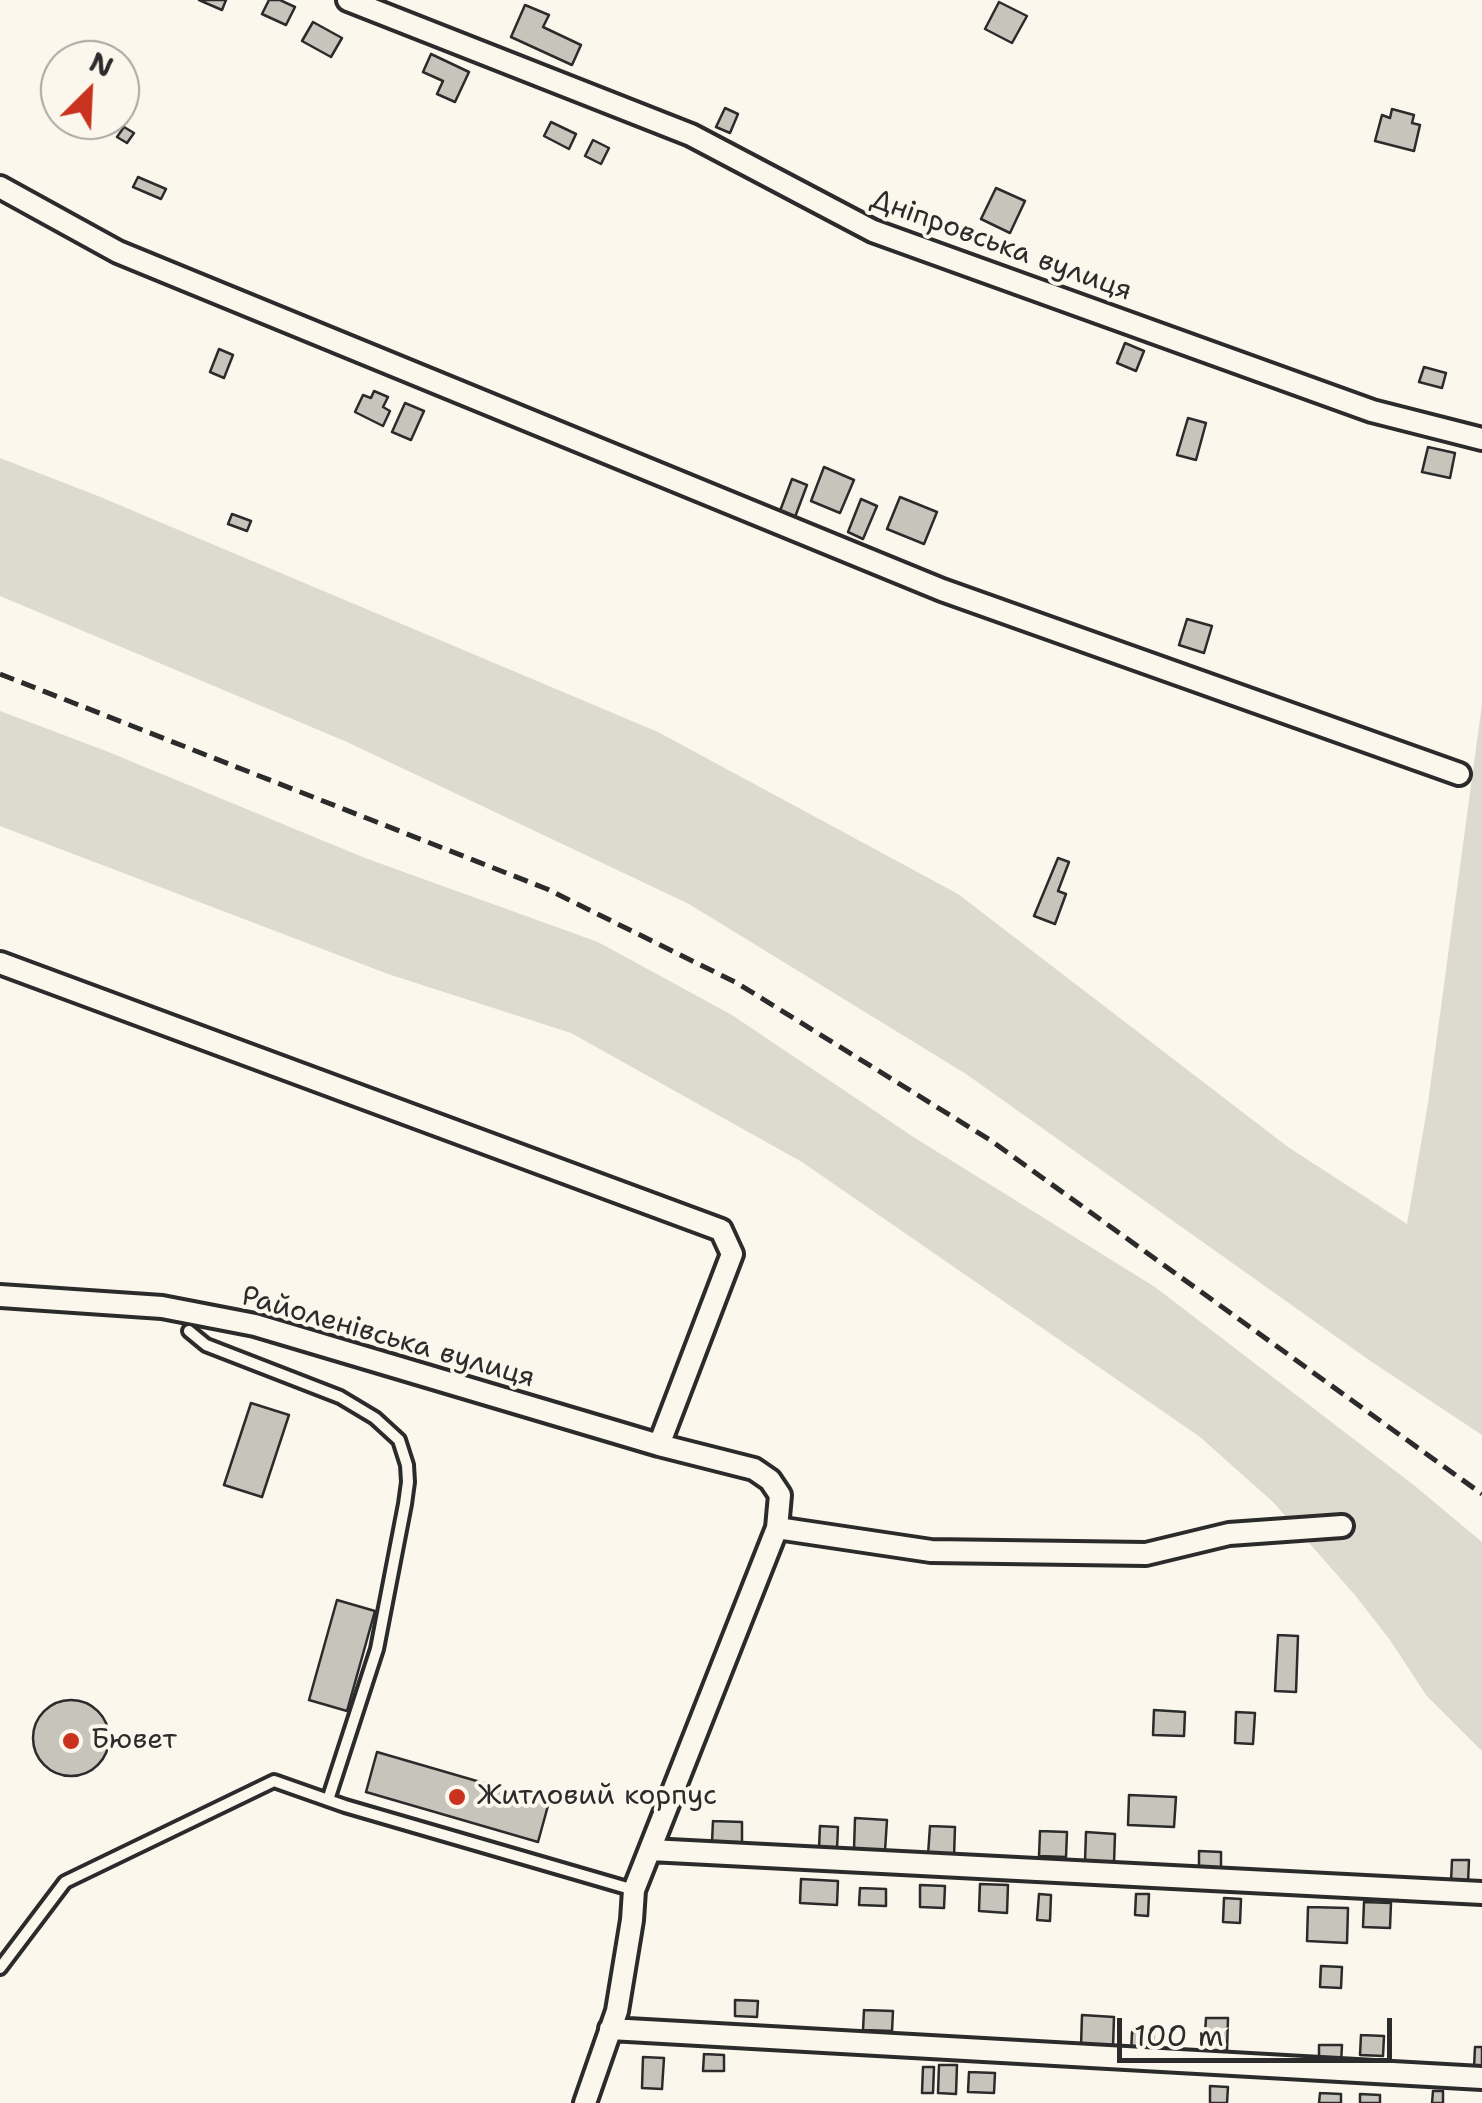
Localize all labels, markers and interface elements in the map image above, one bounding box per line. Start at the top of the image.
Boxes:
north arrow [40,40,140,140]
text: N [84,43,119,86]
street label: Дніпровська вулиця [866,183,1136,309]
street label: Райоленівська вулиця [237,1280,539,1396]
place label: Бювет [91,1724,177,1758]
marker: Бювет [60,1730,82,1752]
place label: Житловий корпус [477,1780,717,1814]
marker: Житловий корпус [446,1786,468,1808]
scale bar [1122,1998,1397,2060]
text: 100 m [1134,2015,1224,2056]

